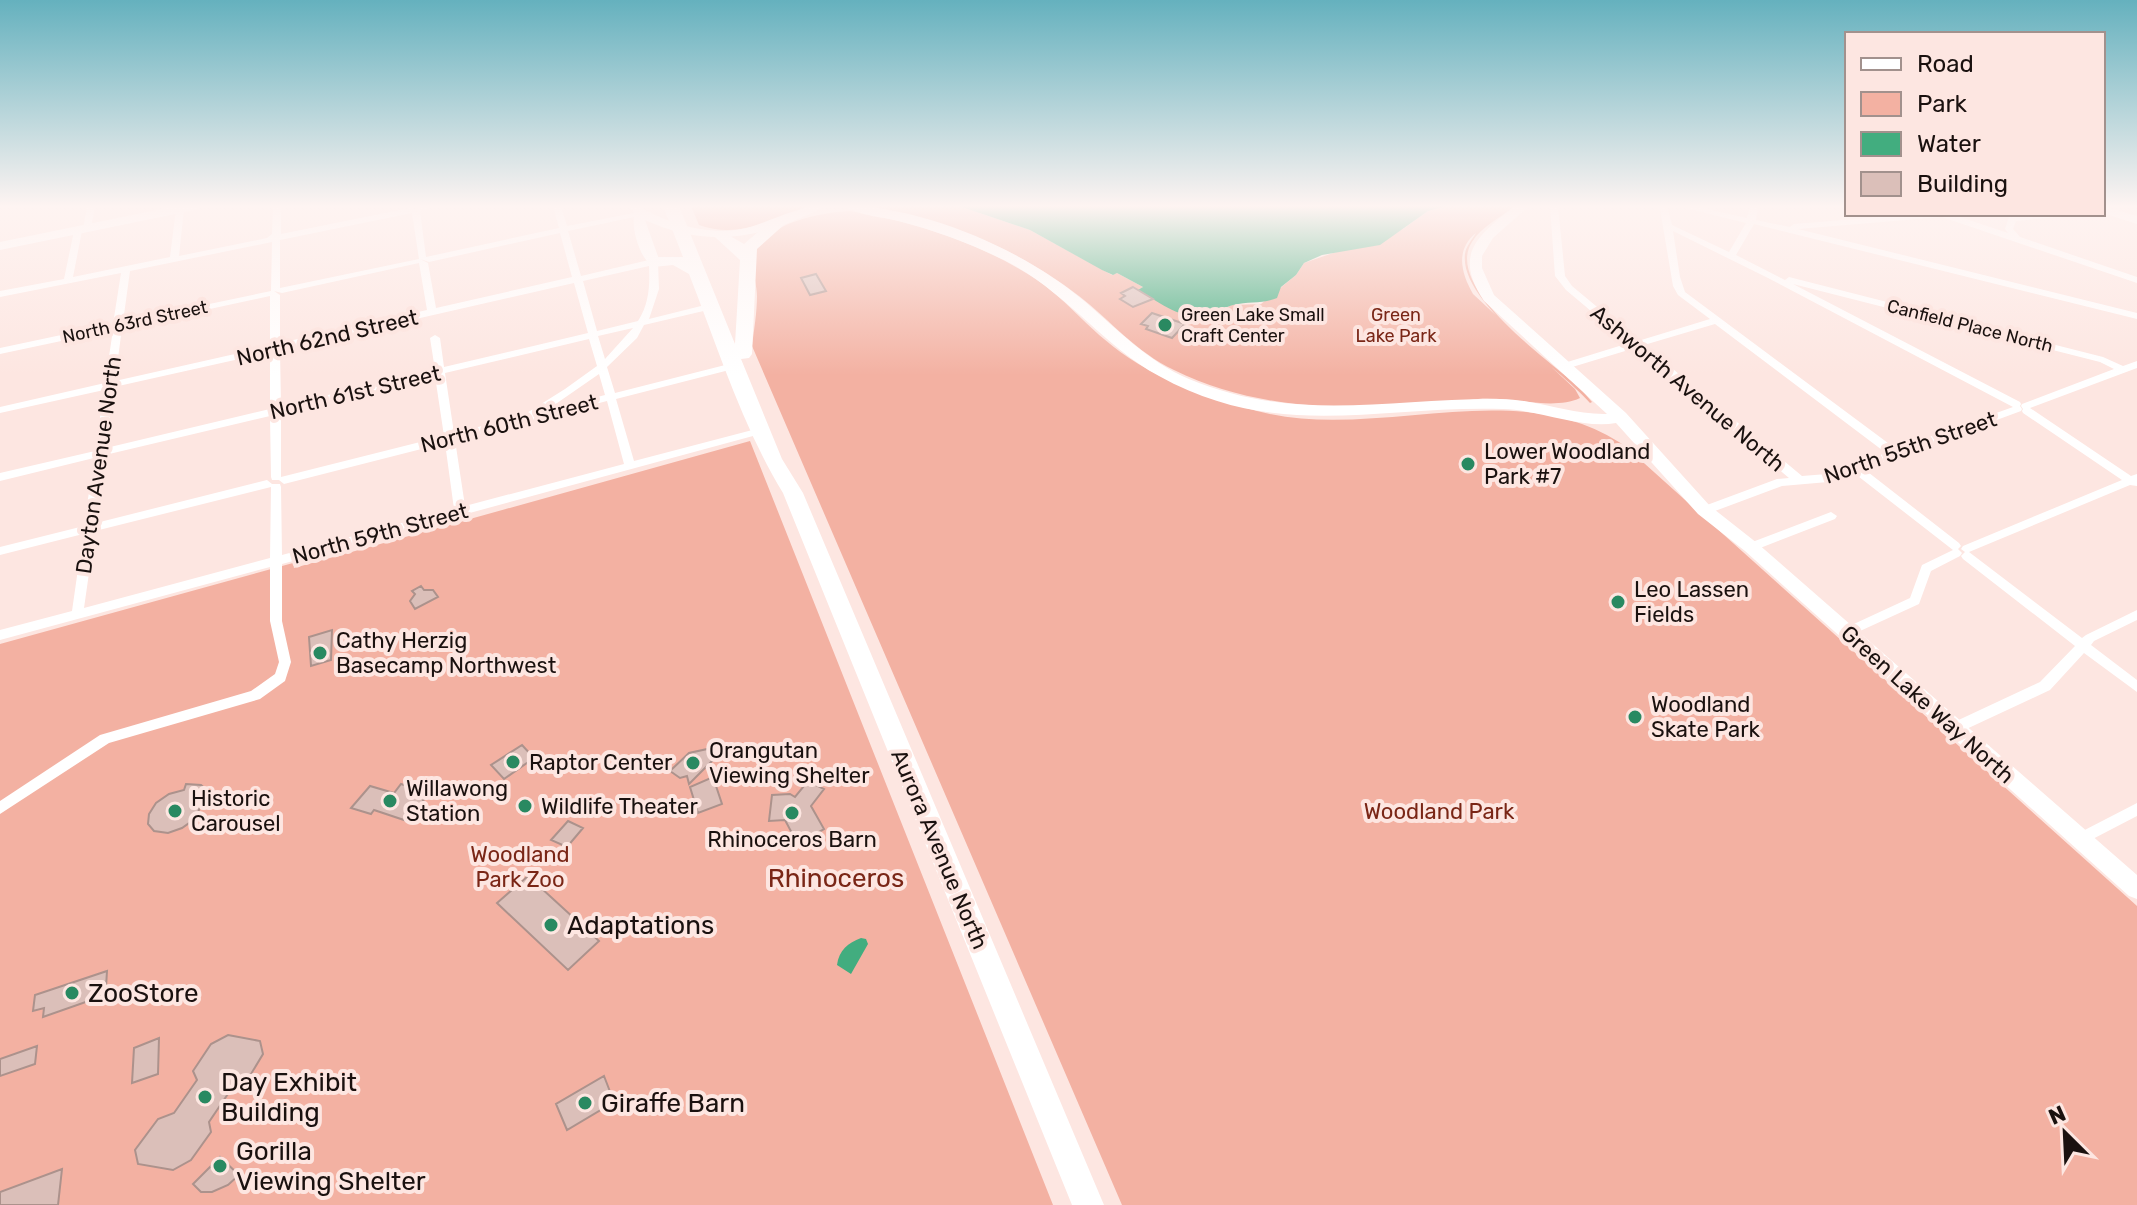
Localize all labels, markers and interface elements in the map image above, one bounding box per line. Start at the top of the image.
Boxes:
legend [1845,32,2105,216]
text: Road [1917,50,1974,78]
text: Park [1917,90,1968,118]
text: Water [1917,130,1981,158]
text: Building [1917,170,2008,198]
street label: Canfield Place North [1885,295,2055,357]
street label: North 63rd Street [61,296,209,348]
street label: Ashworth Avenue North [1585,299,1790,477]
street label: North 62nd Street [234,303,421,371]
place label: Green Lake Small Craft Center [1181,304,1325,347]
park label: Green Lake Park [1356,304,1437,347]
marker: Green Lake Small Craft Center [1156,316,1174,334]
street label: Dayton Avenue North [70,355,127,576]
street label: North 61st Street [267,360,444,425]
street label: North 60th Street [418,388,601,459]
street label: North 55th Street [1820,405,2000,490]
place label: Lower Woodland Park #7 [1484,438,1650,490]
marker: Lower Woodland Park #7 [1459,455,1477,473]
street label: North 59th Street [289,497,471,570]
place label: Leo Lassen Fields [1634,576,1749,628]
marker: Leo Lassen Fields [1609,593,1627,611]
street label: Green Lake Way North [1836,620,2020,789]
place label: Cathy Herzig Basecamp Northwest [336,627,557,679]
marker: Cathy Herzig Basecamp Northwest [311,644,329,662]
place label: Woodland Skate Park [1651,691,1761,743]
marker: Woodland Skate Park [1626,708,1644,726]
place label: Orangutan Viewing Shelter [709,737,870,789]
street label: Aurora Avenue North [885,745,994,953]
place label: Raptor Center [529,749,673,776]
marker: Raptor Center [504,753,522,771]
marker: Orangutan Viewing Shelter [684,754,702,772]
place label: Willawong Station [406,775,508,827]
place label: Historic Carousel [191,785,281,837]
marker: Willawong Station [381,792,399,810]
place label: Wildlife Theater [541,793,698,820]
marker: Wildlife Theater [516,797,534,815]
park label: Woodland Park [1364,798,1515,825]
marker: Historic Carousel [166,802,184,820]
marker: Rhinoceros Barn [783,804,801,822]
place label: Rhinoceros Barn [707,826,877,853]
park label: Woodland Park Zoo [470,841,570,893]
park label: Rhinoceros [768,863,904,894]
place label: Adaptations [567,910,714,941]
marker: Adaptations [542,916,560,934]
place label: ZooStore [88,978,199,1009]
marker: ZooStore [63,984,81,1002]
place label: Day Exhibit Building [221,1067,357,1128]
marker: Day Exhibit Building [196,1088,214,1106]
place label: Giraffe Barn [601,1088,745,1119]
north arrow [2025,1093,2105,1173]
marker: Giraffe Barn [576,1094,594,1112]
text: N [2044,1100,2070,1131]
place label: Gorilla Viewing Shelter [236,1136,426,1197]
marker: Gorilla Viewing Shelter [211,1157,229,1175]

